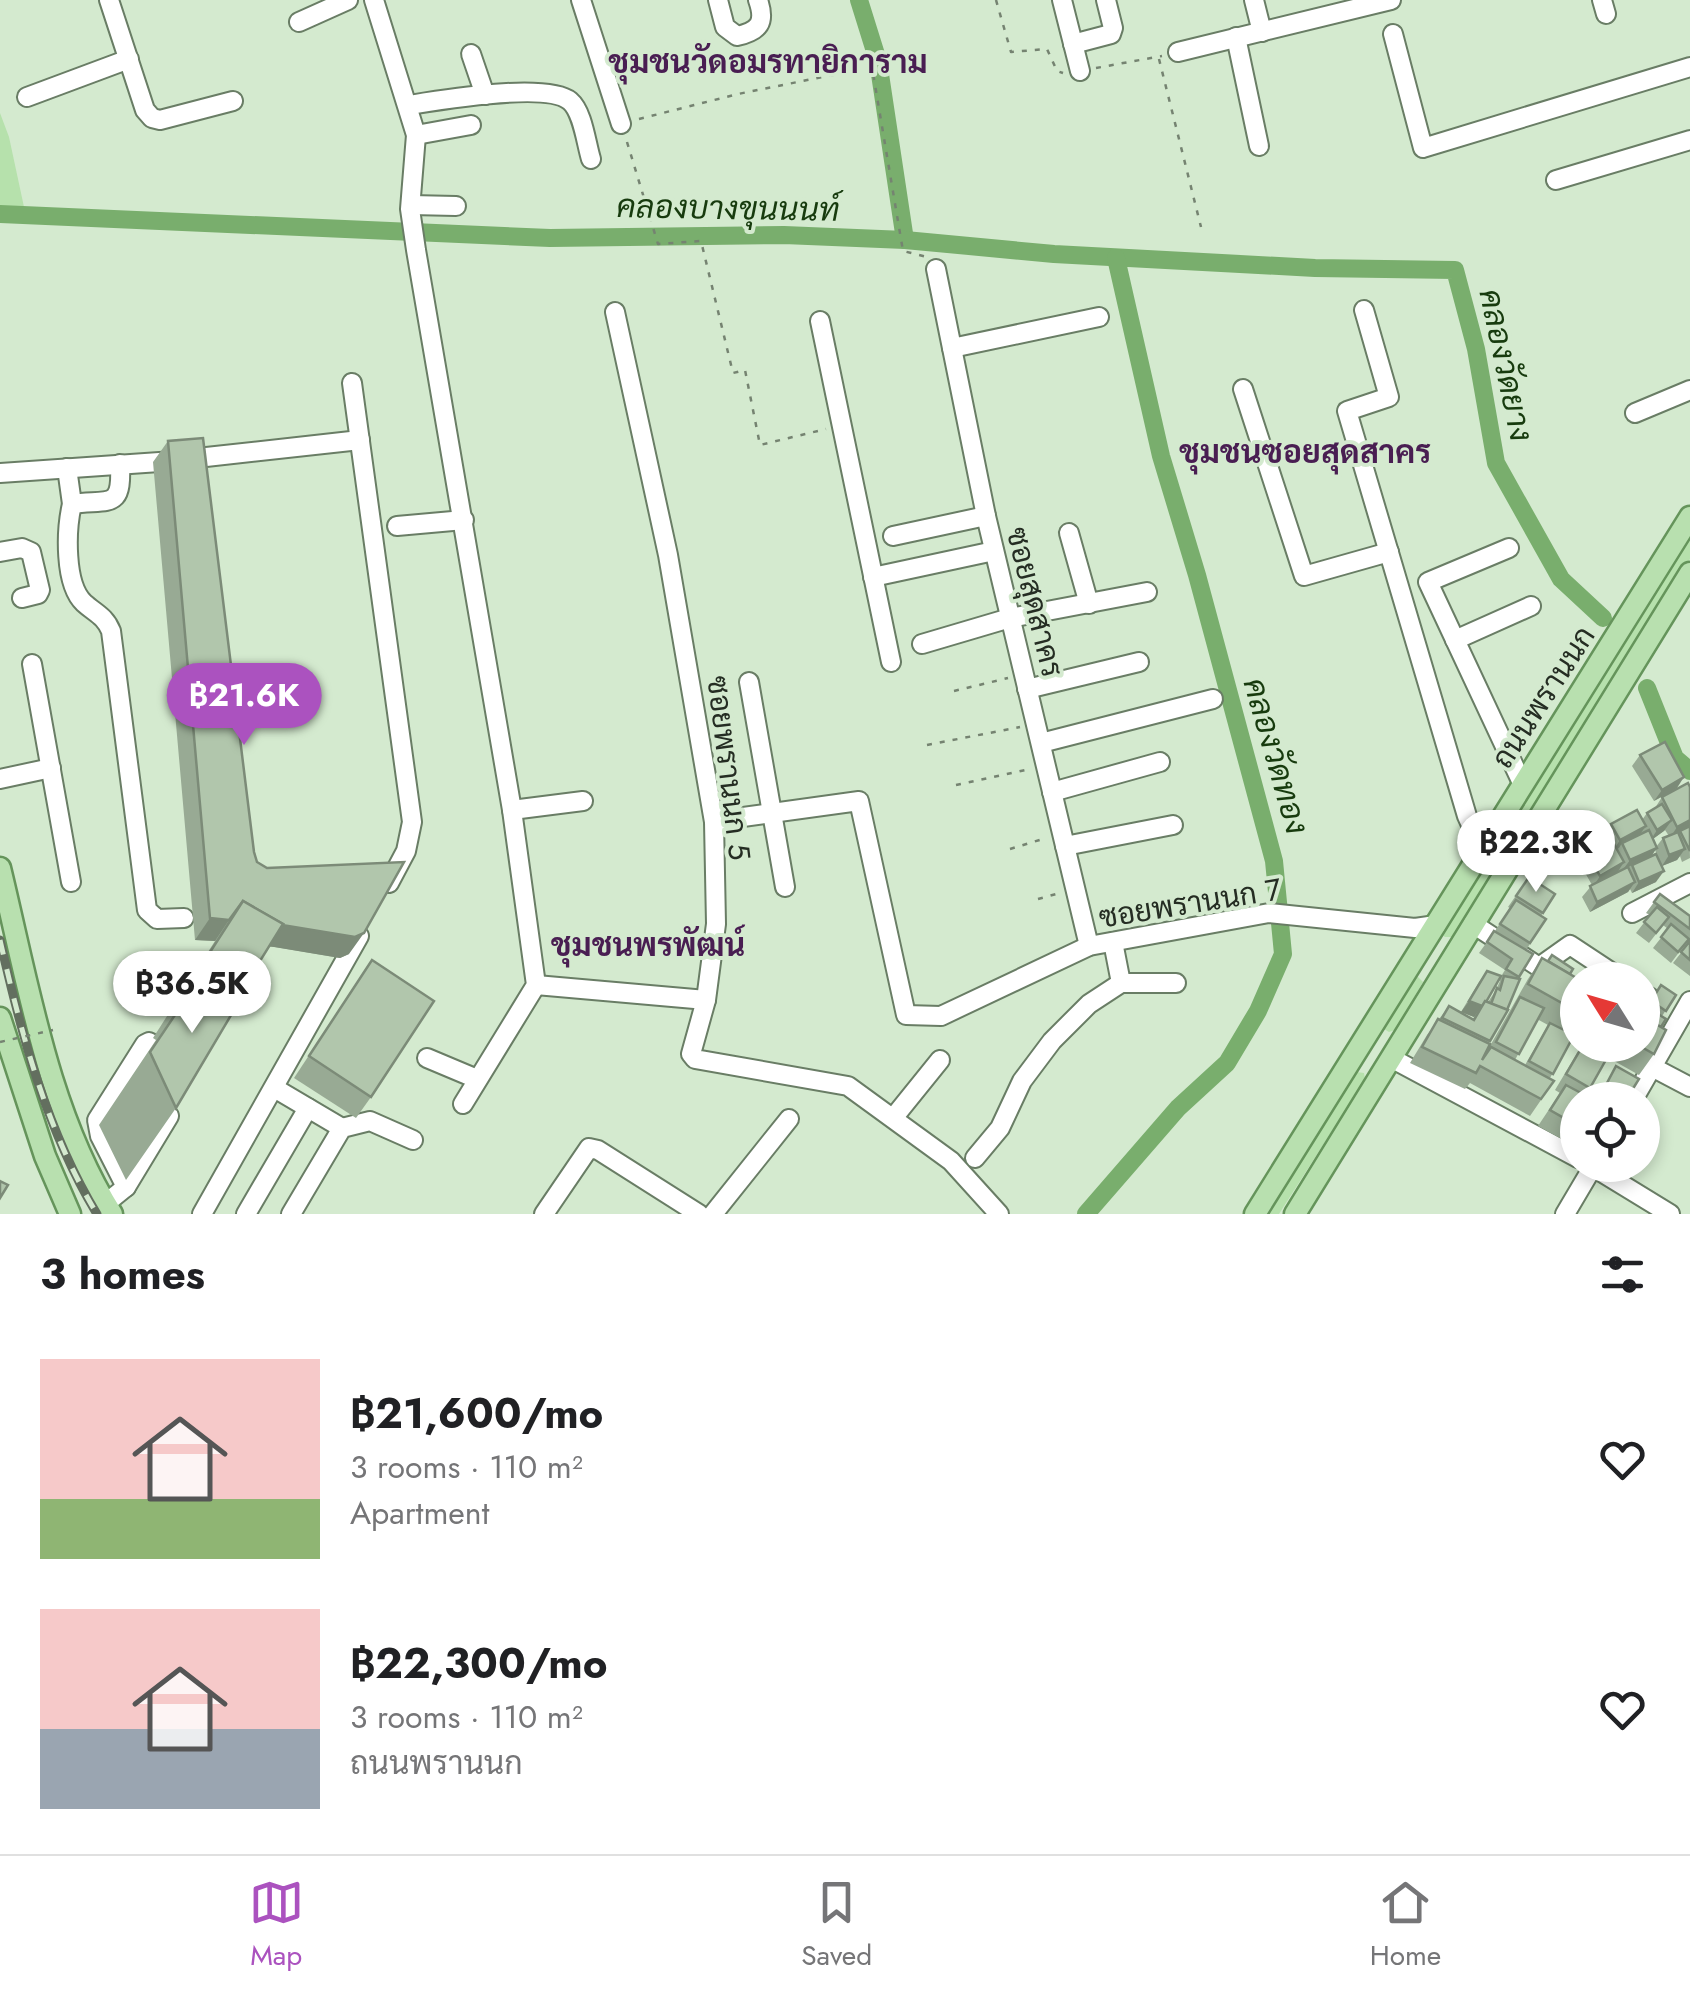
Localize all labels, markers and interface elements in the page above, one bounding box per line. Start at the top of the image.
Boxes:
district label: ชุมชนวัดอมรทายิการาม [608,39,928,85]
water label: คลองบางขุนนนท์ [616,183,844,233]
water label: คลองวัดยาง [1467,284,1545,446]
district label: ชุมชนซอยสุดสาคร [1179,429,1431,475]
street label: ซอยสุดสาคร [996,523,1074,681]
street label: ถนนพรานนก [1481,617,1605,777]
pin: ฿21.6K [163,663,325,748]
text: ฿21.6K [189,672,299,718]
water label: คลองวัดทอง [1232,672,1320,840]
street label: ซอยพรานนก 5 [696,673,762,863]
pin: ฿22.3K [1455,810,1617,895]
text: ฿22.3K [1479,819,1593,865]
street label: ซอยพรานนก 7 [1096,867,1285,939]
district label: ชุมชนพรพัฒน์ [551,922,746,968]
pin: ฿36.5K [111,951,273,1036]
text: ฿36.5K [135,960,249,1006]
north arrow [1560,962,1660,1062]
map controls [1560,962,1660,1182]
button: locate [1560,1082,1660,1182]
text: 3 homes [40,1244,205,1305]
icon: filters [1595,1247,1650,1302]
text: ฿21,600/mo [350,1383,603,1444]
icon: home [120,1399,240,1519]
icon: heart [1595,1432,1650,1487]
text: 3 rooms · 110 m² [350,1444,583,1490]
text: Apartment [350,1490,489,1536]
text: ฿22,300/mo [350,1633,608,1694]
icon: home [120,1649,240,1769]
icon: heart [1595,1682,1650,1737]
text: 3 rooms · 110 m² [350,1694,583,1740]
text: ถนนพรานนก [350,1740,523,1786]
tab: Map [249,1875,304,1976]
tab: Saved [801,1875,872,1976]
tab: Home [1370,1875,1441,1976]

